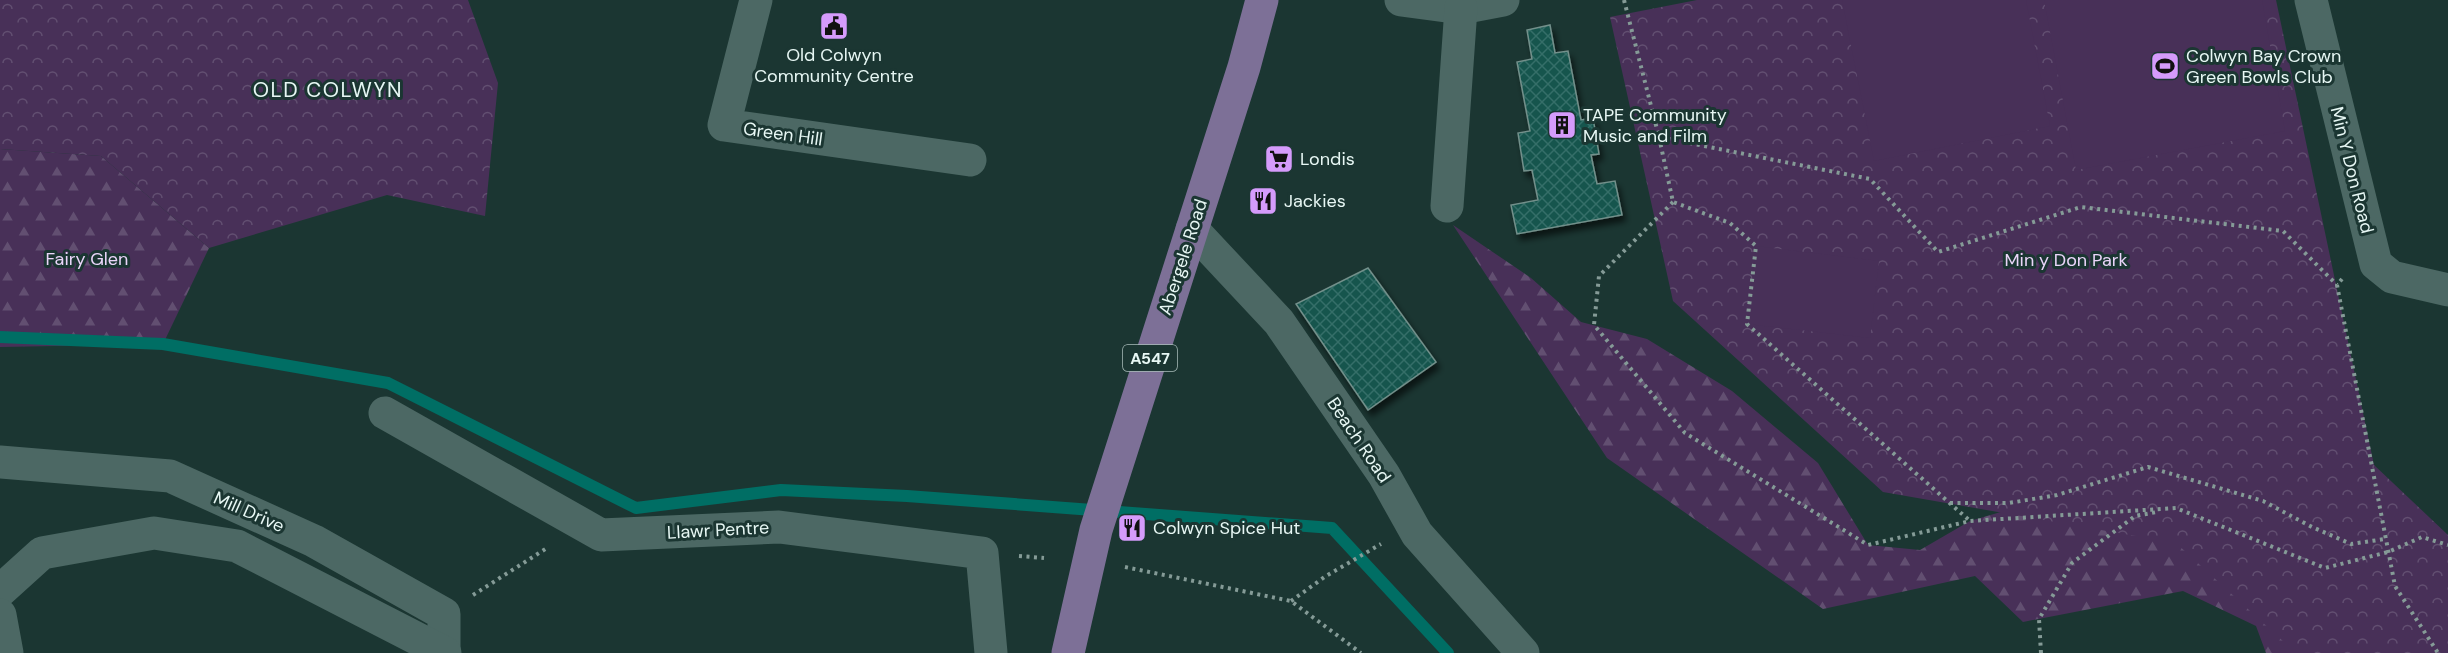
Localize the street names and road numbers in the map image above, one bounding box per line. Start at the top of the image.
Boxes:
street label: Min Y Don Road [2325,104,2379,236]
street label: Green Hill [742,117,824,151]
street label: Abergele Road [1153,196,1213,318]
road number: A547 [1123,345,1177,371]
street label: Beach Road [1322,393,1396,487]
street label: Mill Drive [210,486,288,538]
street label: Llawr Pentre [666,515,770,545]

